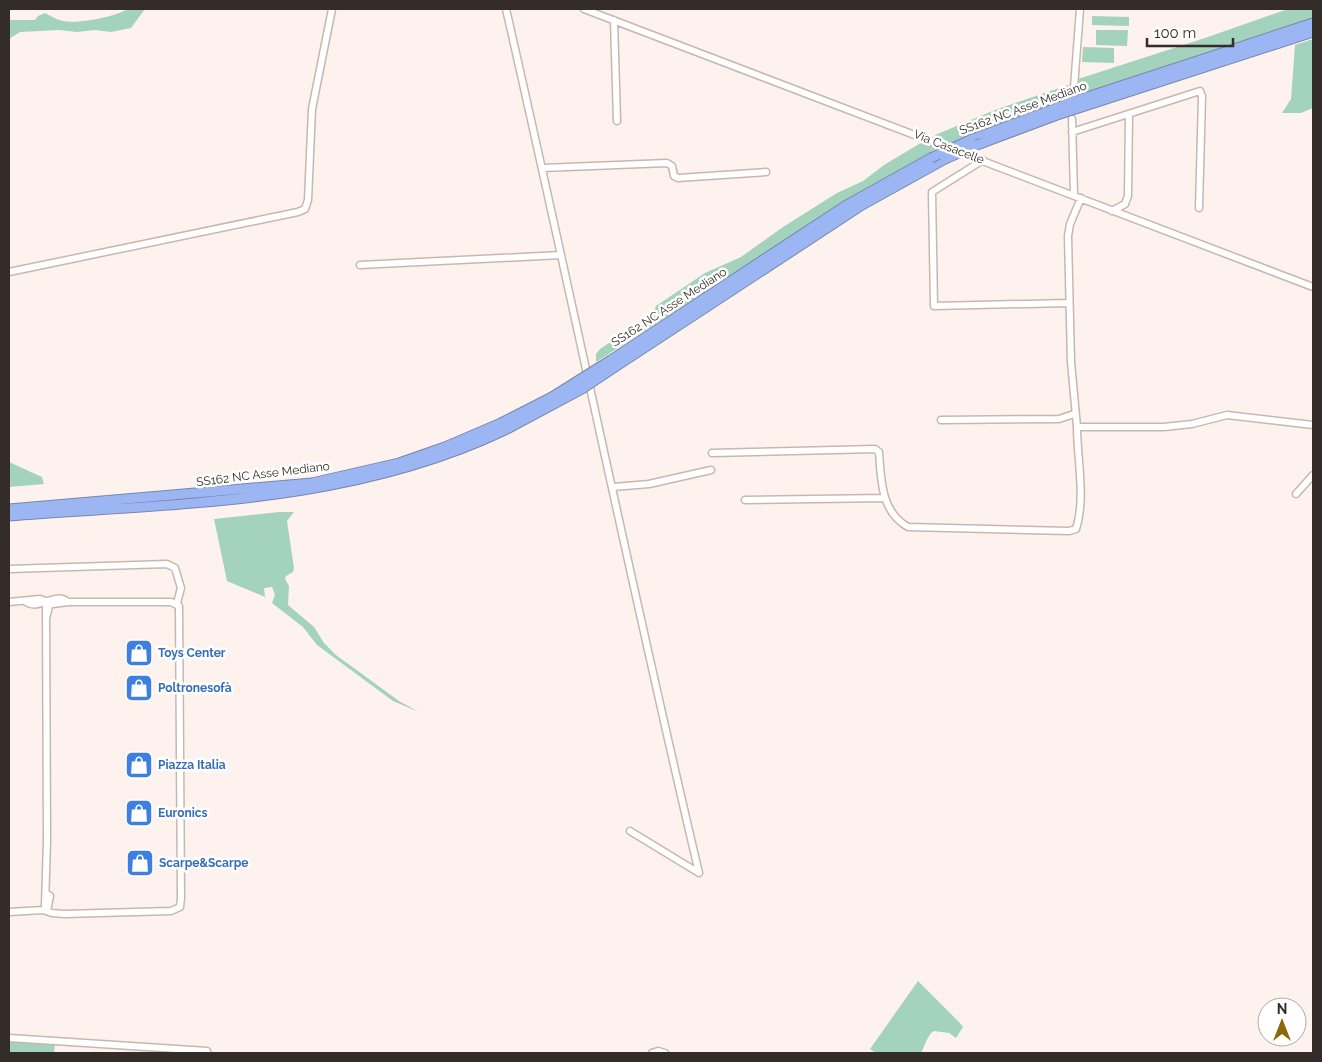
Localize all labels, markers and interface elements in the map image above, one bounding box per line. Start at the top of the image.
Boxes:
scale bar [1147,15,1233,47]
text: 100 m [1154,24,1196,42]
street label: SS162 NC Asse Mediano [957,78,1089,138]
street label: Via Casacelle [912,127,986,167]
street label: SS162 NC Asse Mediano [609,265,729,349]
street label: SS162 NC Asse Mediano [195,459,331,489]
shop icon: Toys Center [124,638,154,668]
place label: Toys Center [158,646,226,660]
shop icon: Poltronesofà [124,673,154,703]
place label: Poltronesofà [158,681,232,695]
shop icon: Piazza Italia [124,750,154,780]
place label: Piazza Italia [158,758,226,772]
shop icon: Euronics [124,798,154,828]
place label: Euronics [158,806,207,820]
shop icon: Scarpe&Scarpe [125,848,155,878]
place label: Scarpe&Scarpe [159,856,248,870]
north arrow [1257,997,1307,1047]
text: N [1277,1001,1287,1017]

